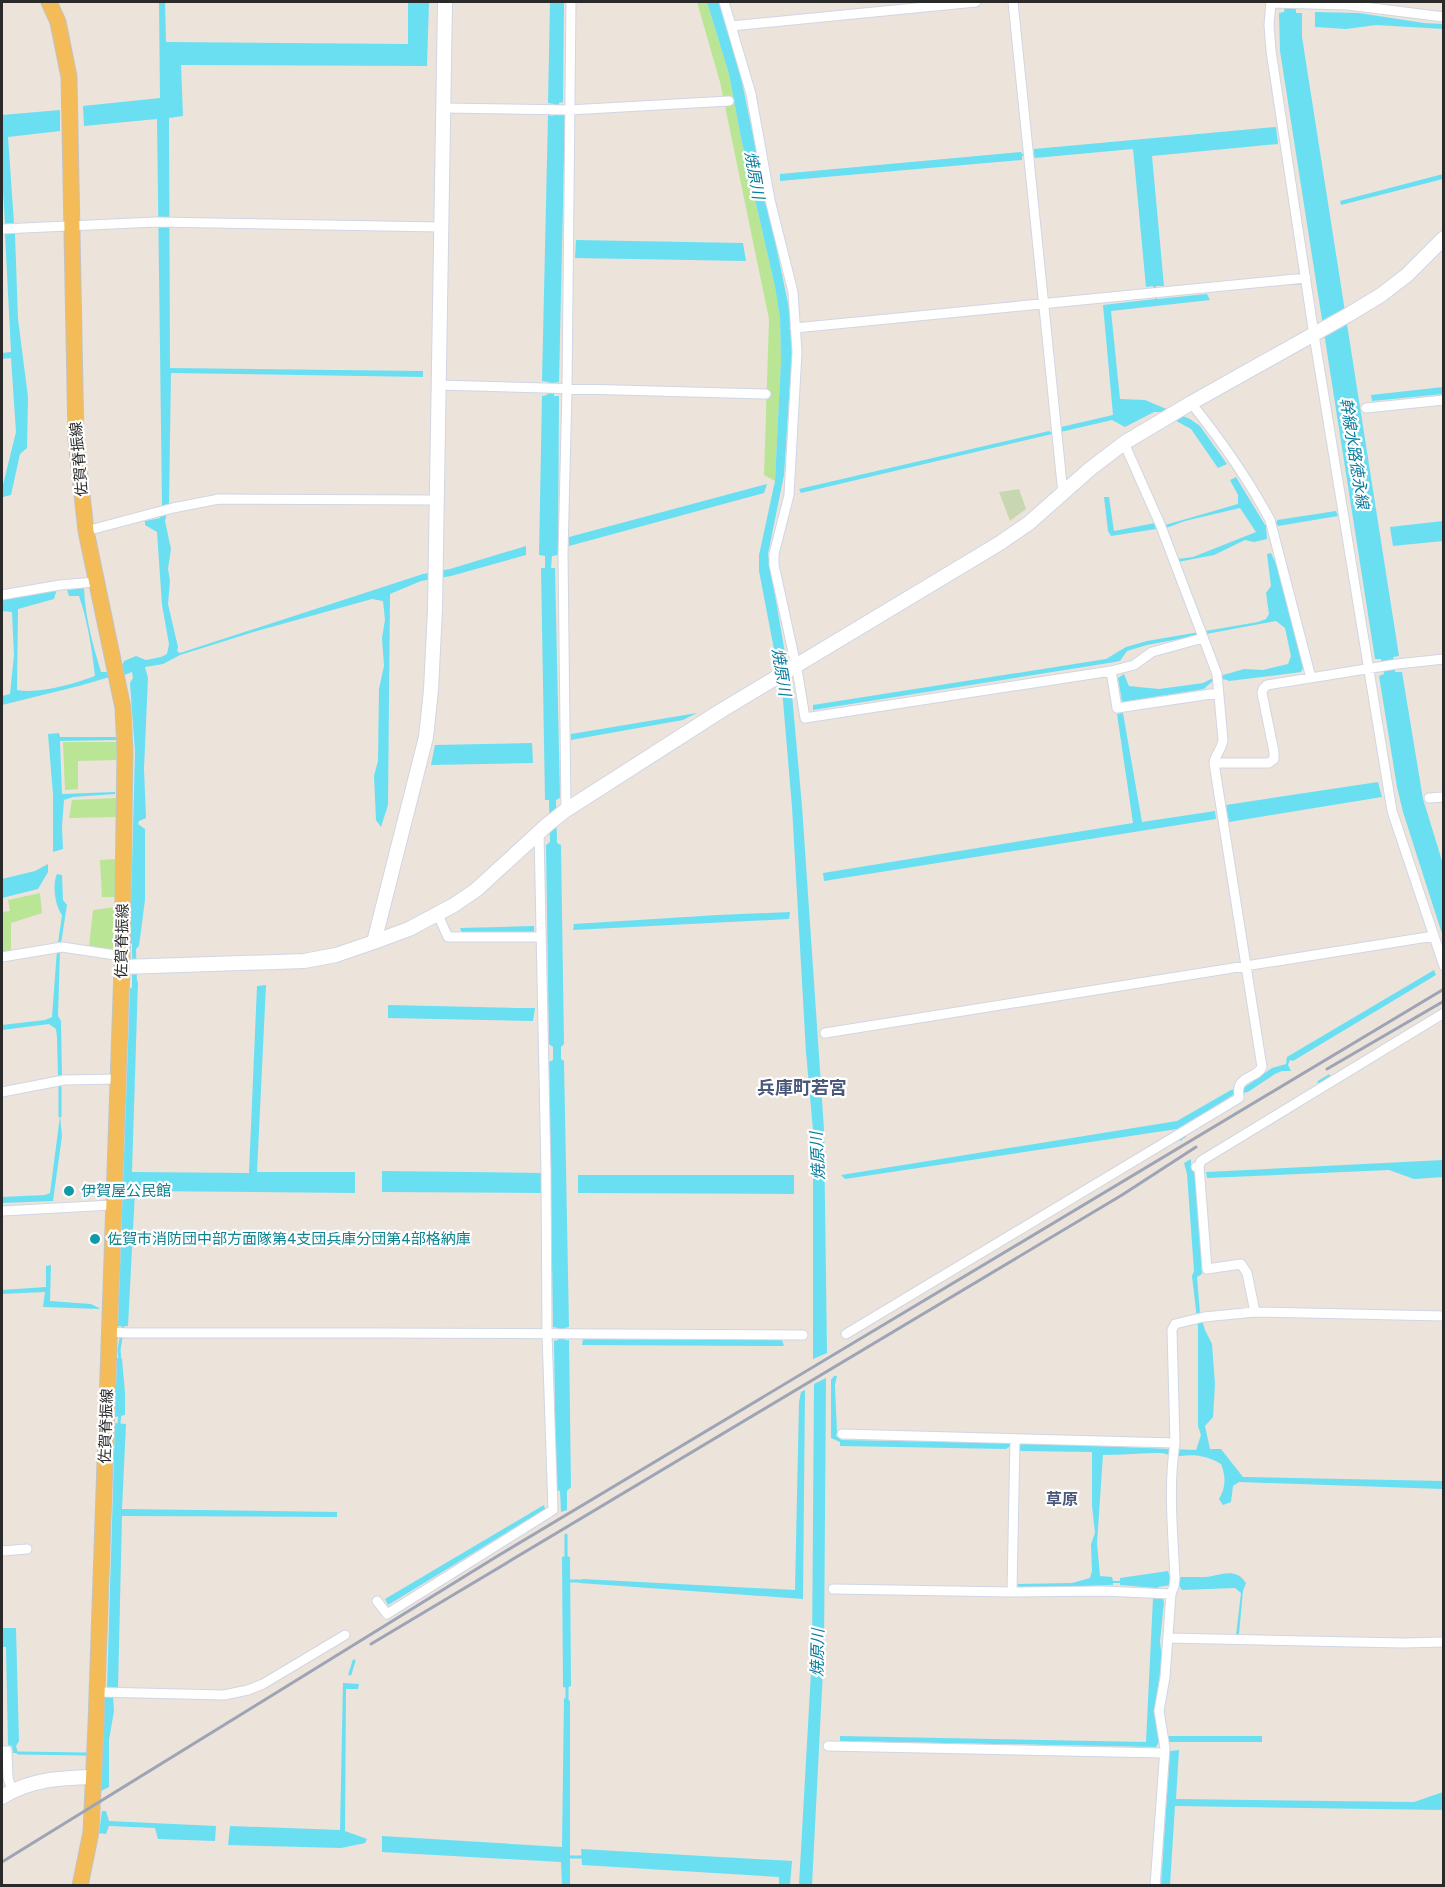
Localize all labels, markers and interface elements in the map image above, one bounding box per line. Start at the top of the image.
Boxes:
water label: 焼原川 [741,150,768,202]
water label: 幹線水路徳永線 [1336,396,1373,512]
street label: 佐賀脊振線 [67,421,91,497]
water label: 焼原川 [768,647,795,699]
street label: 佐賀脊振線 [112,903,132,979]
district label: 兵庫町若宮 [757,1077,847,1099]
water label: 焼原川 [807,1130,828,1180]
place label: 伊賀屋公民館 [81,1182,171,1200]
marker: 伊賀屋公民館 [62,1184,76,1198]
place label: 佐賀市消防団中部方面隊第4支団兵庫分団第4部格納庫 [107,1230,471,1248]
marker: 佐賀市消防団中部方面隊第4支団兵庫分団第4部格納庫 [88,1232,102,1246]
street label: 佐賀脊振線 [96,1388,116,1464]
district label: 草原 [1046,1490,1078,1509]
water label: 焼原川 [808,1627,827,1677]

